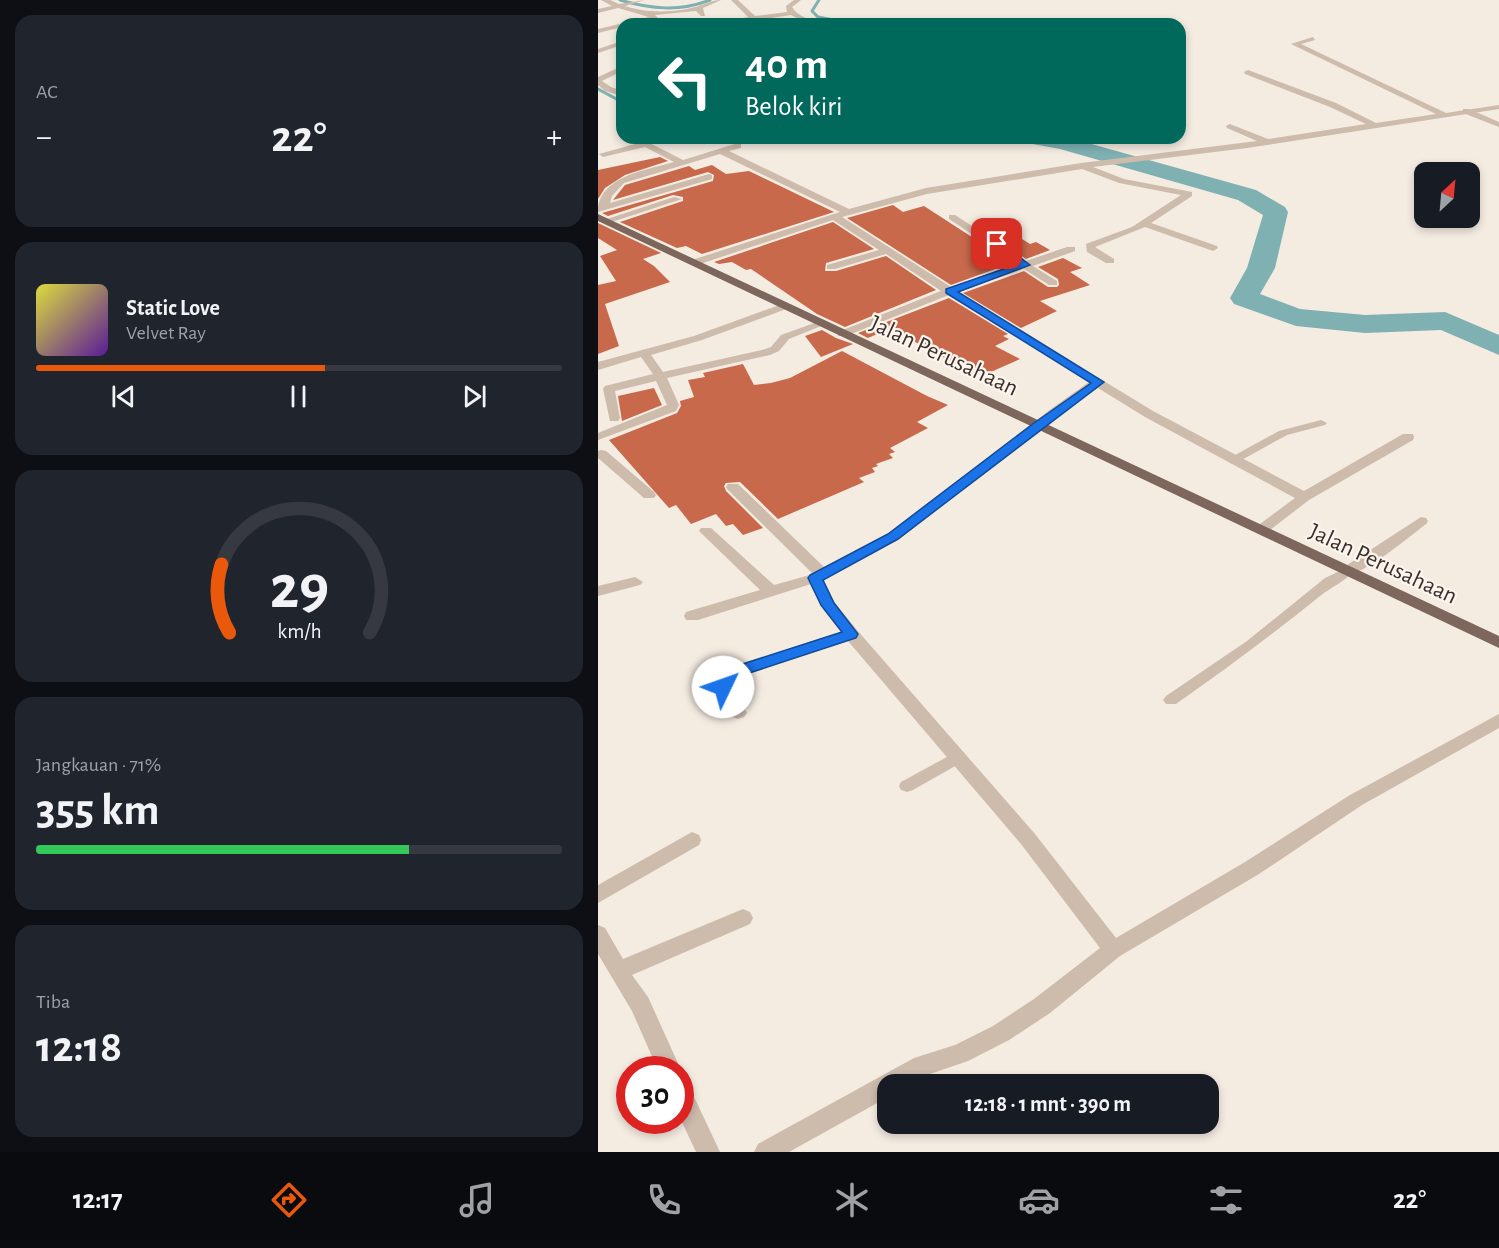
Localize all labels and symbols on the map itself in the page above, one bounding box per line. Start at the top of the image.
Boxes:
north arrow [1414,162,1480,228]
pin [971,218,1022,269]
street label: Jalan Perusahaan [866,311,1022,401]
street label: Jalan Perusahaan [1305,519,1461,609]
position arrow [691,655,755,719]
speed limit sign: 30 [616,1056,694,1134]

